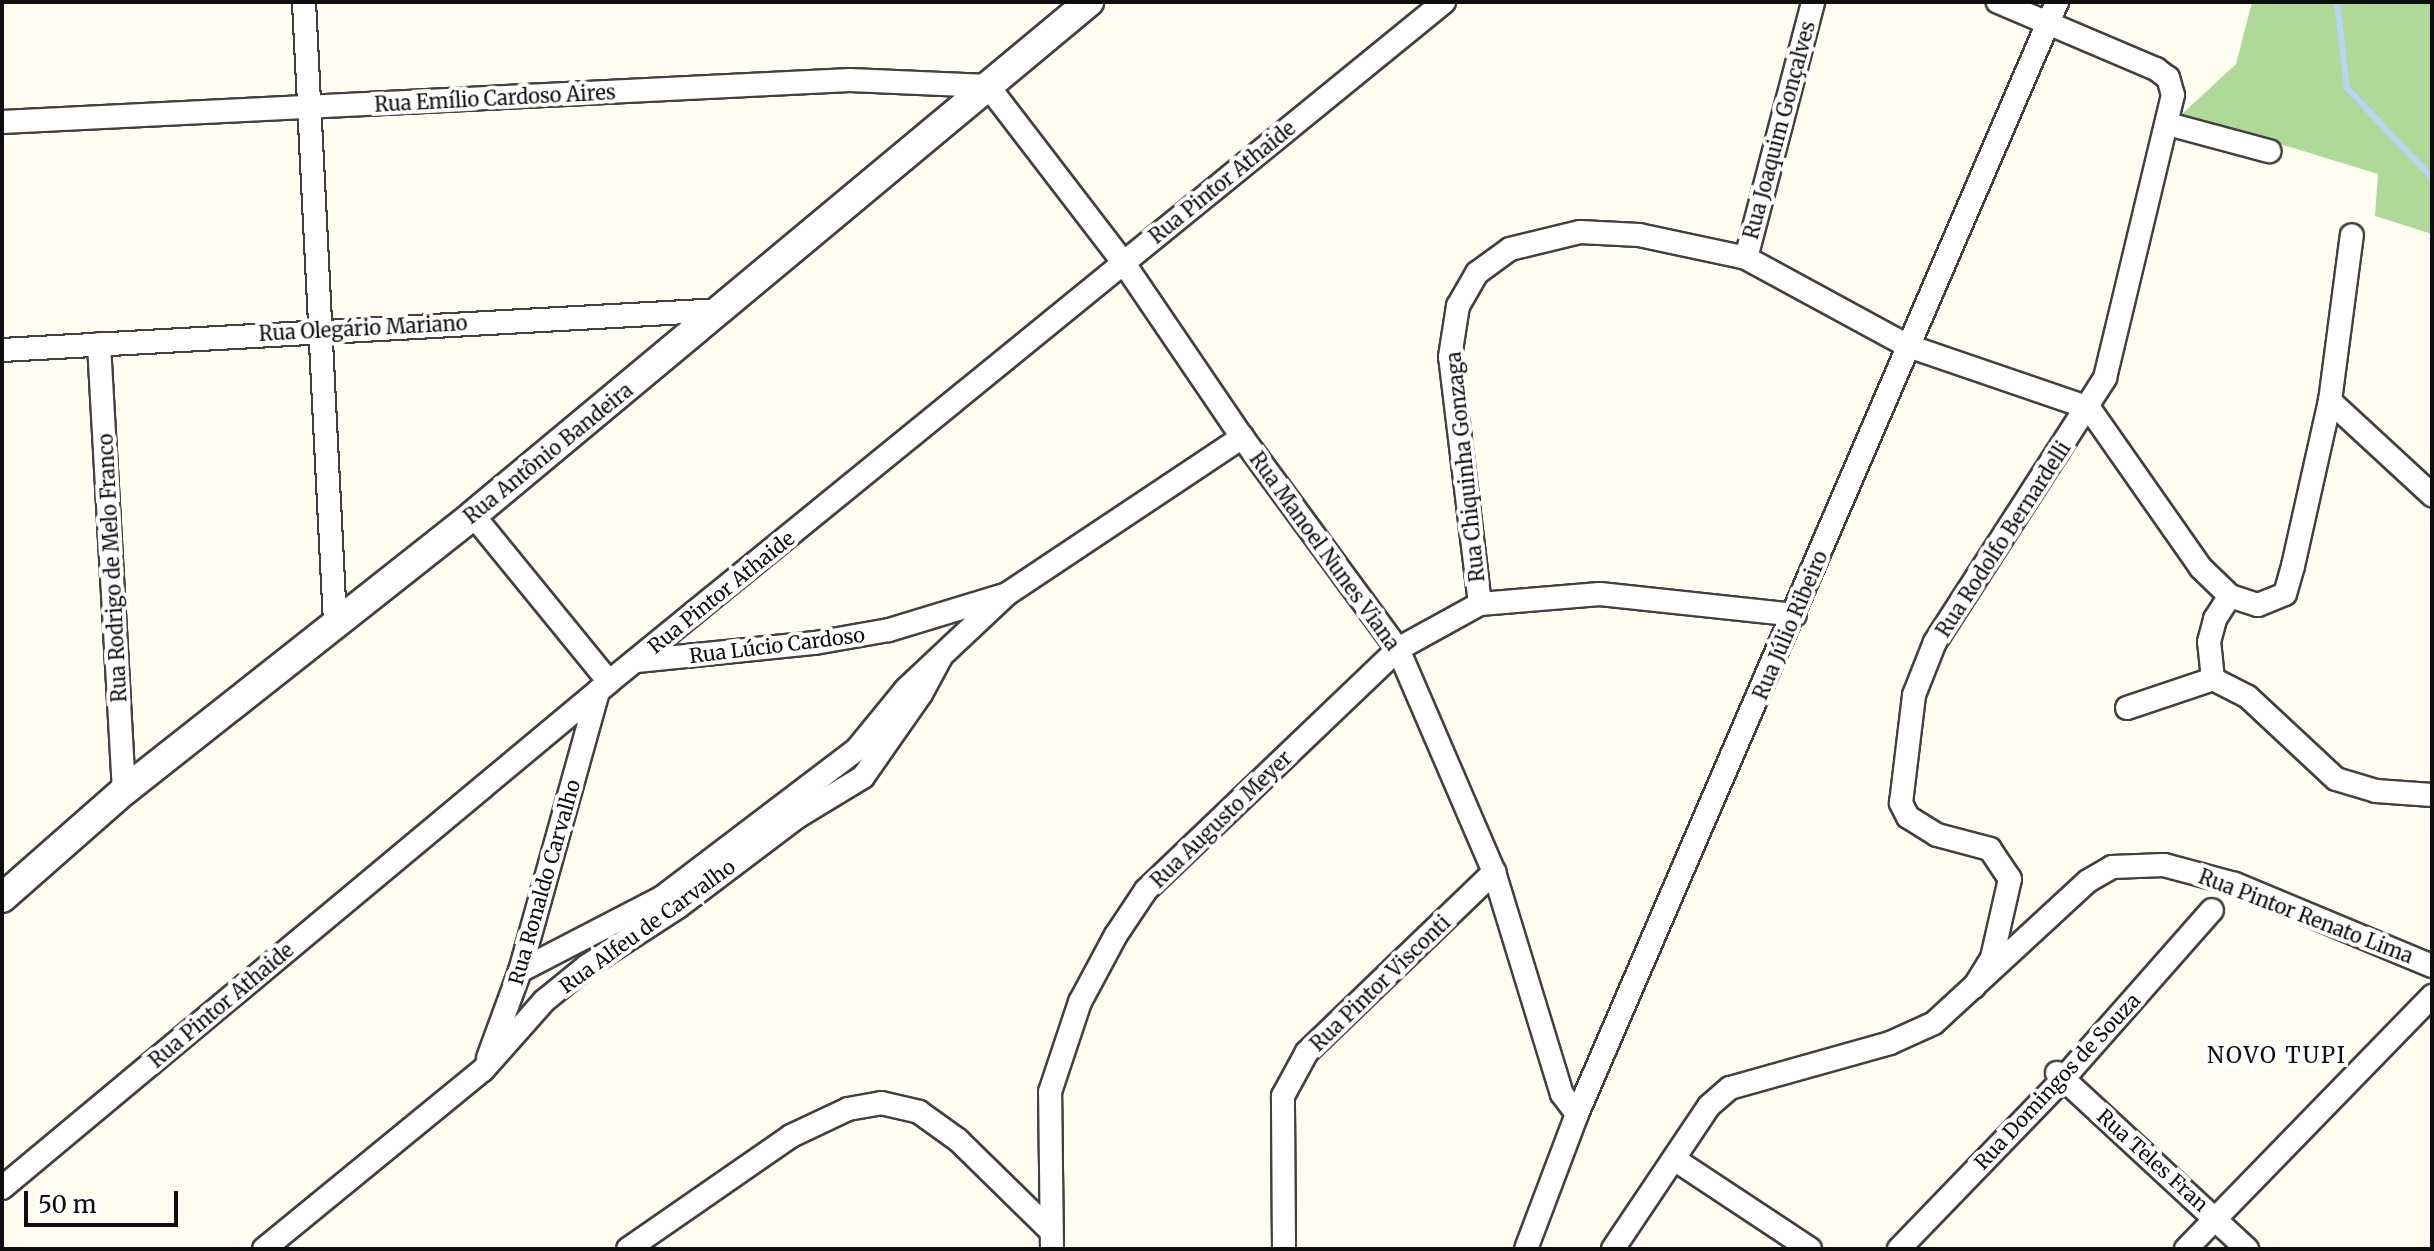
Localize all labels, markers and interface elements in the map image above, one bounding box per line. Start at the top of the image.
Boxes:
street label: Rua Joaquim Gonçalves [1738,18,1820,242]
street label: Rua Emílio Cardoso Aires [374,80,616,116]
street label: Rua Pintor Athaide [1144,116,1300,248]
street label: Rua Olegário Mariano [258,311,468,345]
street label: Rua Chiquinha Gonzaga [1441,351,1489,583]
street label: Rua Antônio Bandeira [459,377,637,529]
street label: Rua Rodrigo de Melo Franco [93,433,131,703]
street label: Rua Rodolfo Bernardelli [1931,437,2075,641]
street label: Rua Manoel Nunes Viana [1245,447,1405,655]
street label: Rua Pintor Athaide [643,526,799,658]
street label: Rua Júlio Ribeiro [1748,547,1832,703]
street label: Rua Lúcio Cardoso [688,622,866,668]
street label: Rua Augusto Meyer [1145,745,1297,893]
street label: Rua Ronaldo Carvalho [503,777,585,987]
street label: Rua Alfeu de Carvalho [554,854,740,998]
street label: Rua Pintor Renato Lima [2195,864,2417,968]
street label: Rua Pintor Visconti [1305,910,1455,1056]
street label: Rua Pintor Athaide [144,938,298,1072]
street label: Rua Domingos de Souza [1969,988,2145,1174]
district label: NOVO TUPI [2207,1043,2347,1069]
street label: Rua Teles Fran [2093,1104,2213,1216]
scale bar [28,1175,182,1225]
text: 50 m [38,1189,97,1220]

